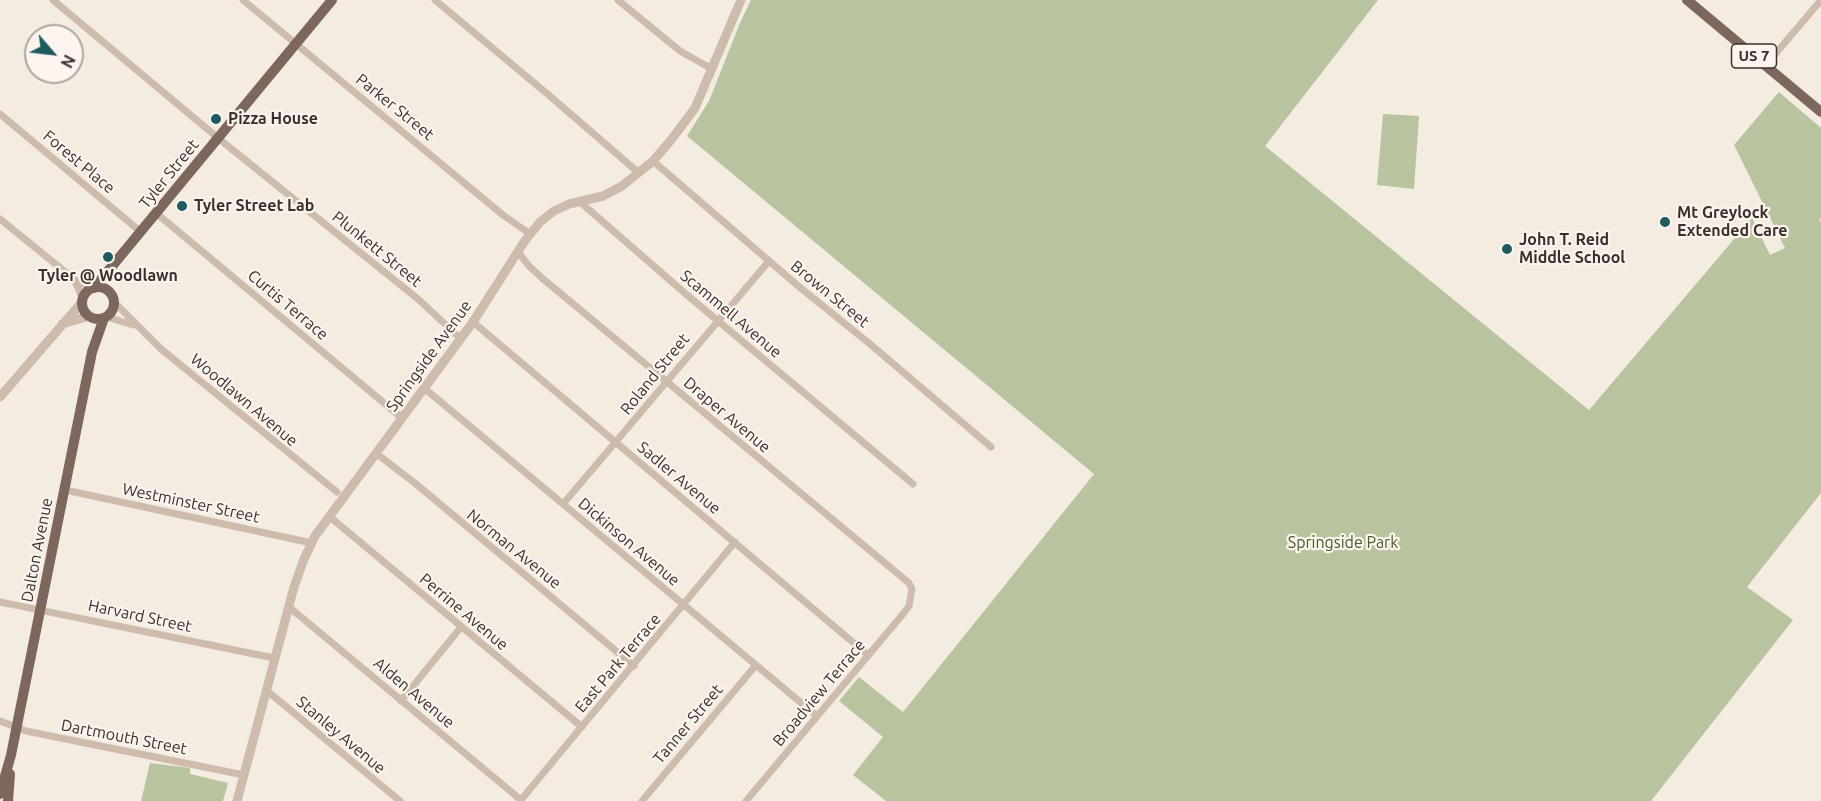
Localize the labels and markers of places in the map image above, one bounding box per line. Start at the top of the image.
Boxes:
place label: Pizza House [228,109,318,129]
marker: Pizza House [209,112,223,126]
place label: Tyler Street Lab [194,196,314,216]
marker: Tyler Street Lab [175,199,189,213]
place label: Mt Greylock Extended Care [1677,203,1788,241]
marker: Mt Greylock Extended Care [1658,215,1672,229]
place label: John T. Reid Middle School [1519,230,1625,268]
marker: John T. Reid Middle School [1500,242,1514,256]
marker: Tyler @ Woodlawn [101,250,115,264]
place label: Tyler @ Woodlawn [38,266,178,286]

